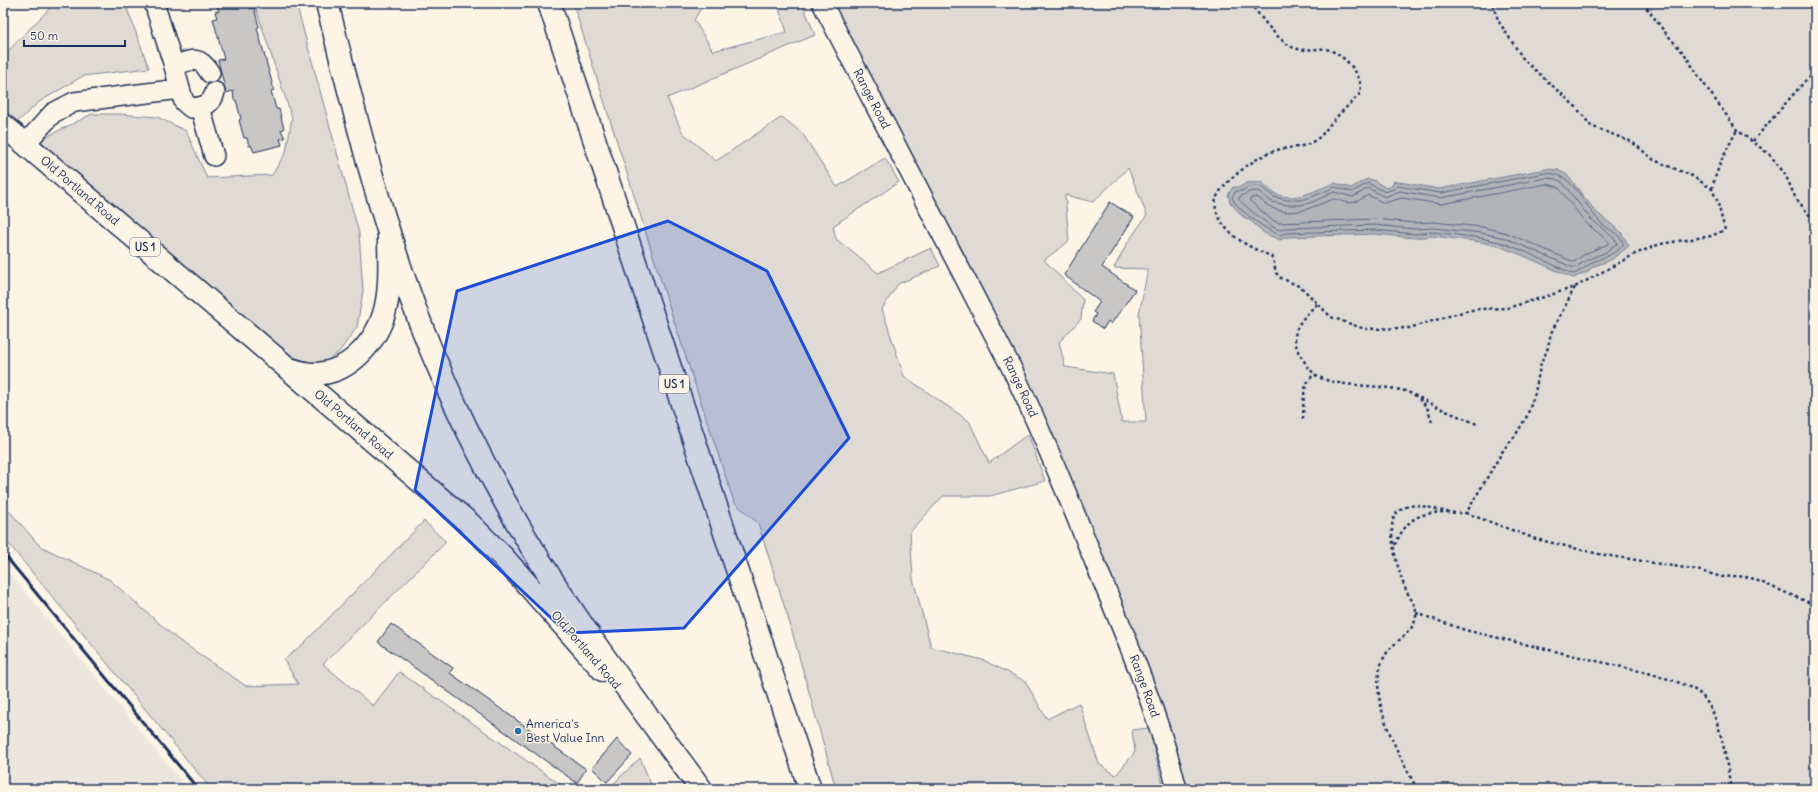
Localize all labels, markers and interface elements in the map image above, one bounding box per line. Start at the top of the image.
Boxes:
scale bar [24,22,125,48]
text: 50 m [30,28,59,43]
street label: Range Road [850,66,894,131]
street label: Old Portland Road [38,152,123,228]
road number: US 1 [130,238,160,256]
street label: Range Road [1000,354,1041,419]
road number: US 1 [659,375,689,393]
street label: Old Portland Road [311,386,396,462]
street label: Old Portland Road [548,607,625,692]
street label: Range Road [1126,652,1163,719]
place label: America's Best Value Inn [526,716,605,745]
marker: America's Best Value Inn [513,726,523,736]

